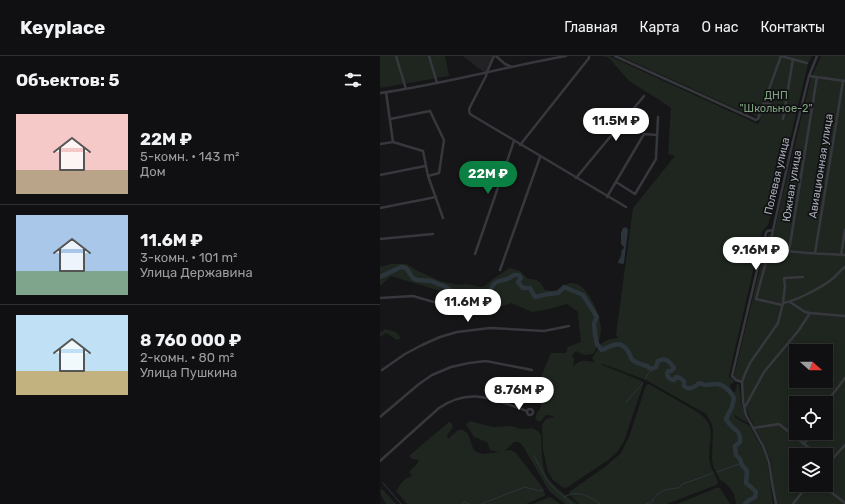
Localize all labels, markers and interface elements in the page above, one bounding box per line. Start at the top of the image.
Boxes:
text: Keyplace [20,16,105,39]
text: Главная [564,19,618,36]
text: Карта [640,19,680,36]
text: О нас [702,19,738,36]
text: Контакты [760,19,825,36]
icon: filters [342,69,364,91]
text: Объектов: 5 [16,70,120,90]
park label: ДНП "Школьное-2" [739,89,813,115]
pin: 11.5M ₽ [579,108,653,142]
text: 11.5M ₽ [592,113,640,128]
street label: Авиационная улица [806,113,836,219]
text: 22M ₽ [140,129,192,149]
icon: home [48,130,96,178]
street label: Полевая улица [762,136,792,216]
text: 5-комн. · 143 m² [140,149,239,164]
street label: Южная улица [780,149,804,223]
pin: 22M ₽ [460,161,516,195]
text: Дом [140,164,166,179]
text: 22M ₽ [468,166,508,181]
text: 11.6M ₽ [140,230,203,250]
icon: home [48,231,96,279]
pin: 9.16M ₽ [719,237,793,271]
text: 9.16M ₽ [732,242,780,257]
text: 3-комн. · 101 m² [140,250,238,265]
text: Улица Державина [140,265,253,280]
pin: 11.6M ₽ [431,289,505,323]
text: 11.6M ₽ [444,294,492,309]
text: 8 760 000 ₽ [140,330,241,350]
icon: home [48,331,96,379]
north arrow [789,344,833,388]
map controls [789,344,833,492]
text: 2-комн. · 80 m² [140,350,234,365]
text: Улица Пушкина [140,365,237,380]
pin: 8.76M ₽ [482,377,556,411]
text: 8.76M ₽ [494,382,544,397]
button: locate [789,396,833,440]
button: layers [789,448,833,492]

